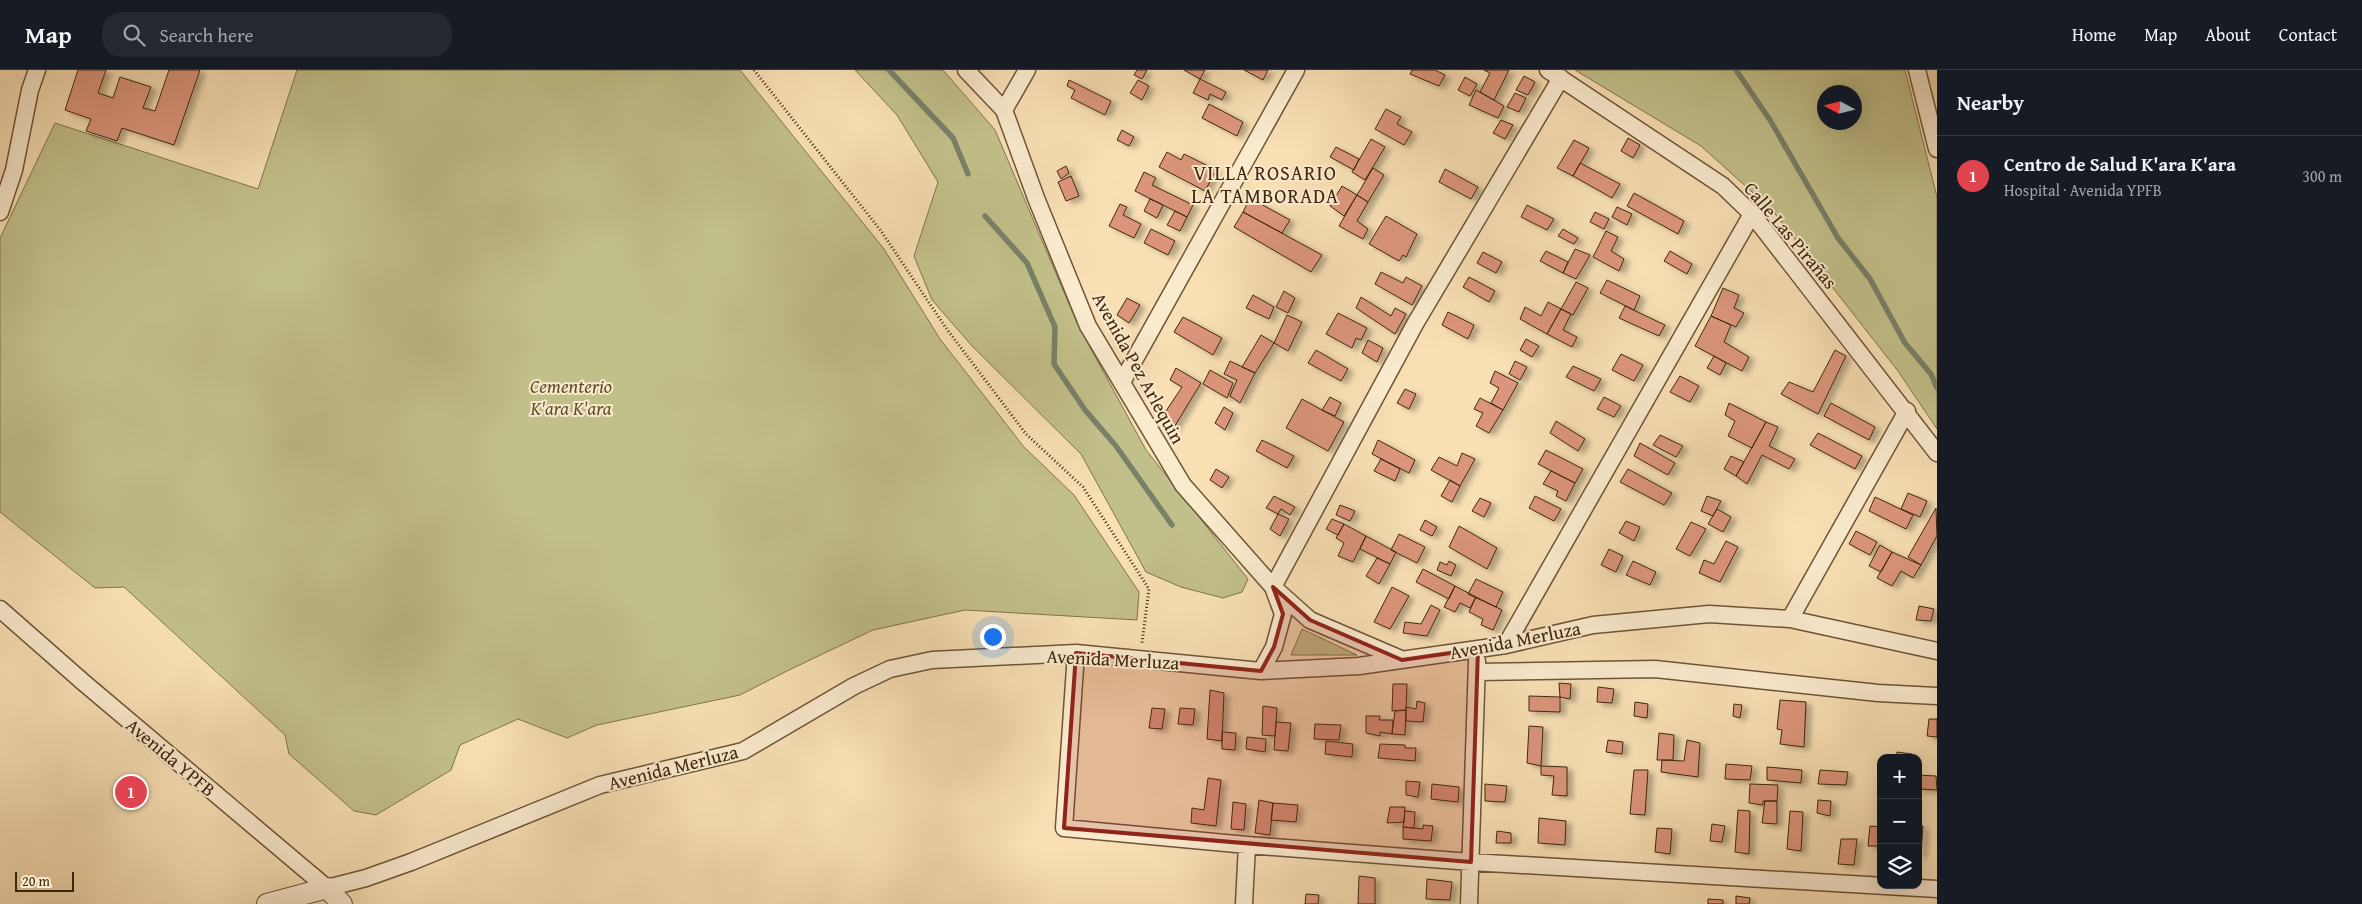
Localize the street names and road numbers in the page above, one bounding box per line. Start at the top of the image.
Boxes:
street label: Calle Las Pirañas [1738,175,1844,295]
street label: Avenida Pez Arlequin [1086,287,1192,449]
street label: Avenida Merluza [1447,614,1583,666]
street label: Avenida Merluza [1046,642,1180,676]
street label: Avenida YPFB [120,711,222,803]
street label: Avenida Merluza [605,737,741,797]

